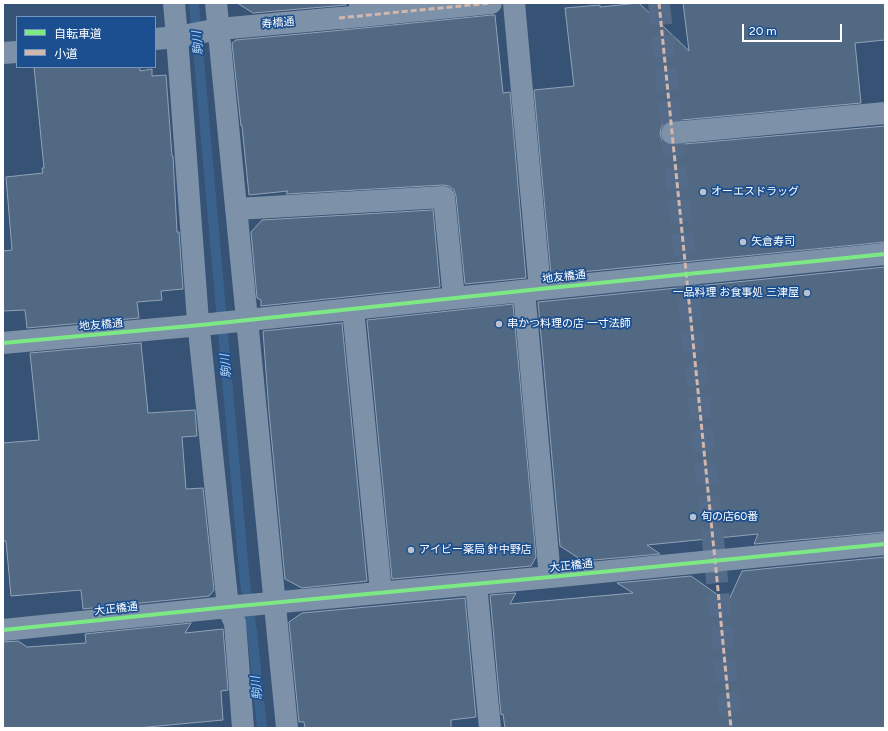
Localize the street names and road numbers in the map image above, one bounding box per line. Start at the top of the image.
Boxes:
street label: 寿橋通 [261,15,295,31]
street label: 地友橋通 [541,268,587,286]
street label: 地友橋通 [79,317,123,333]
street label: 大正橋通 [548,557,594,575]
street label: 大正橋通 [93,600,139,618]

